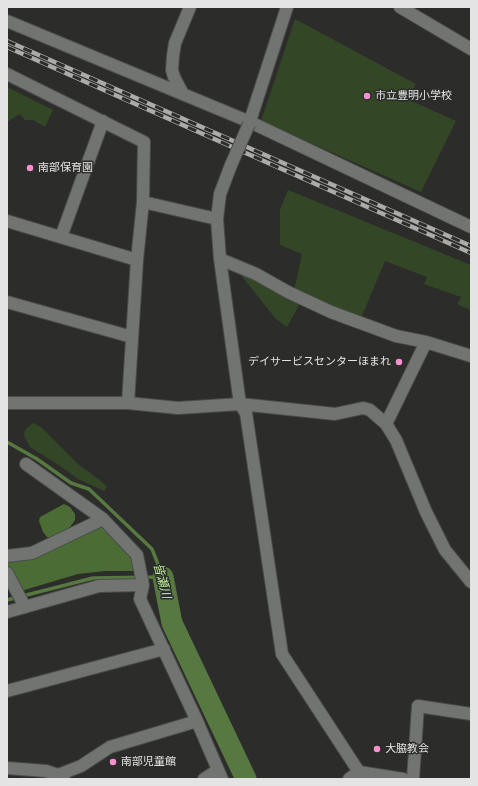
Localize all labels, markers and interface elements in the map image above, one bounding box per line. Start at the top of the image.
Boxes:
place label: 市立豊明小学校 [375,89,452,103]
marker: 市立豊明小学校 [362,91,372,101]
place label: 南部保育園 [38,161,93,175]
marker: 南部保育園 [25,163,35,173]
place label: デイサービスセンターほまれ [248,355,391,369]
marker: デイサービスセンターほまれ [394,357,404,367]
water label: 皆瀬川 [150,562,174,600]
place label: 大脇教会 [385,742,429,756]
marker: 大脇教会 [372,744,382,754]
place label: 南部児童館 [121,755,176,769]
marker: 南部児童館 [108,757,118,767]

